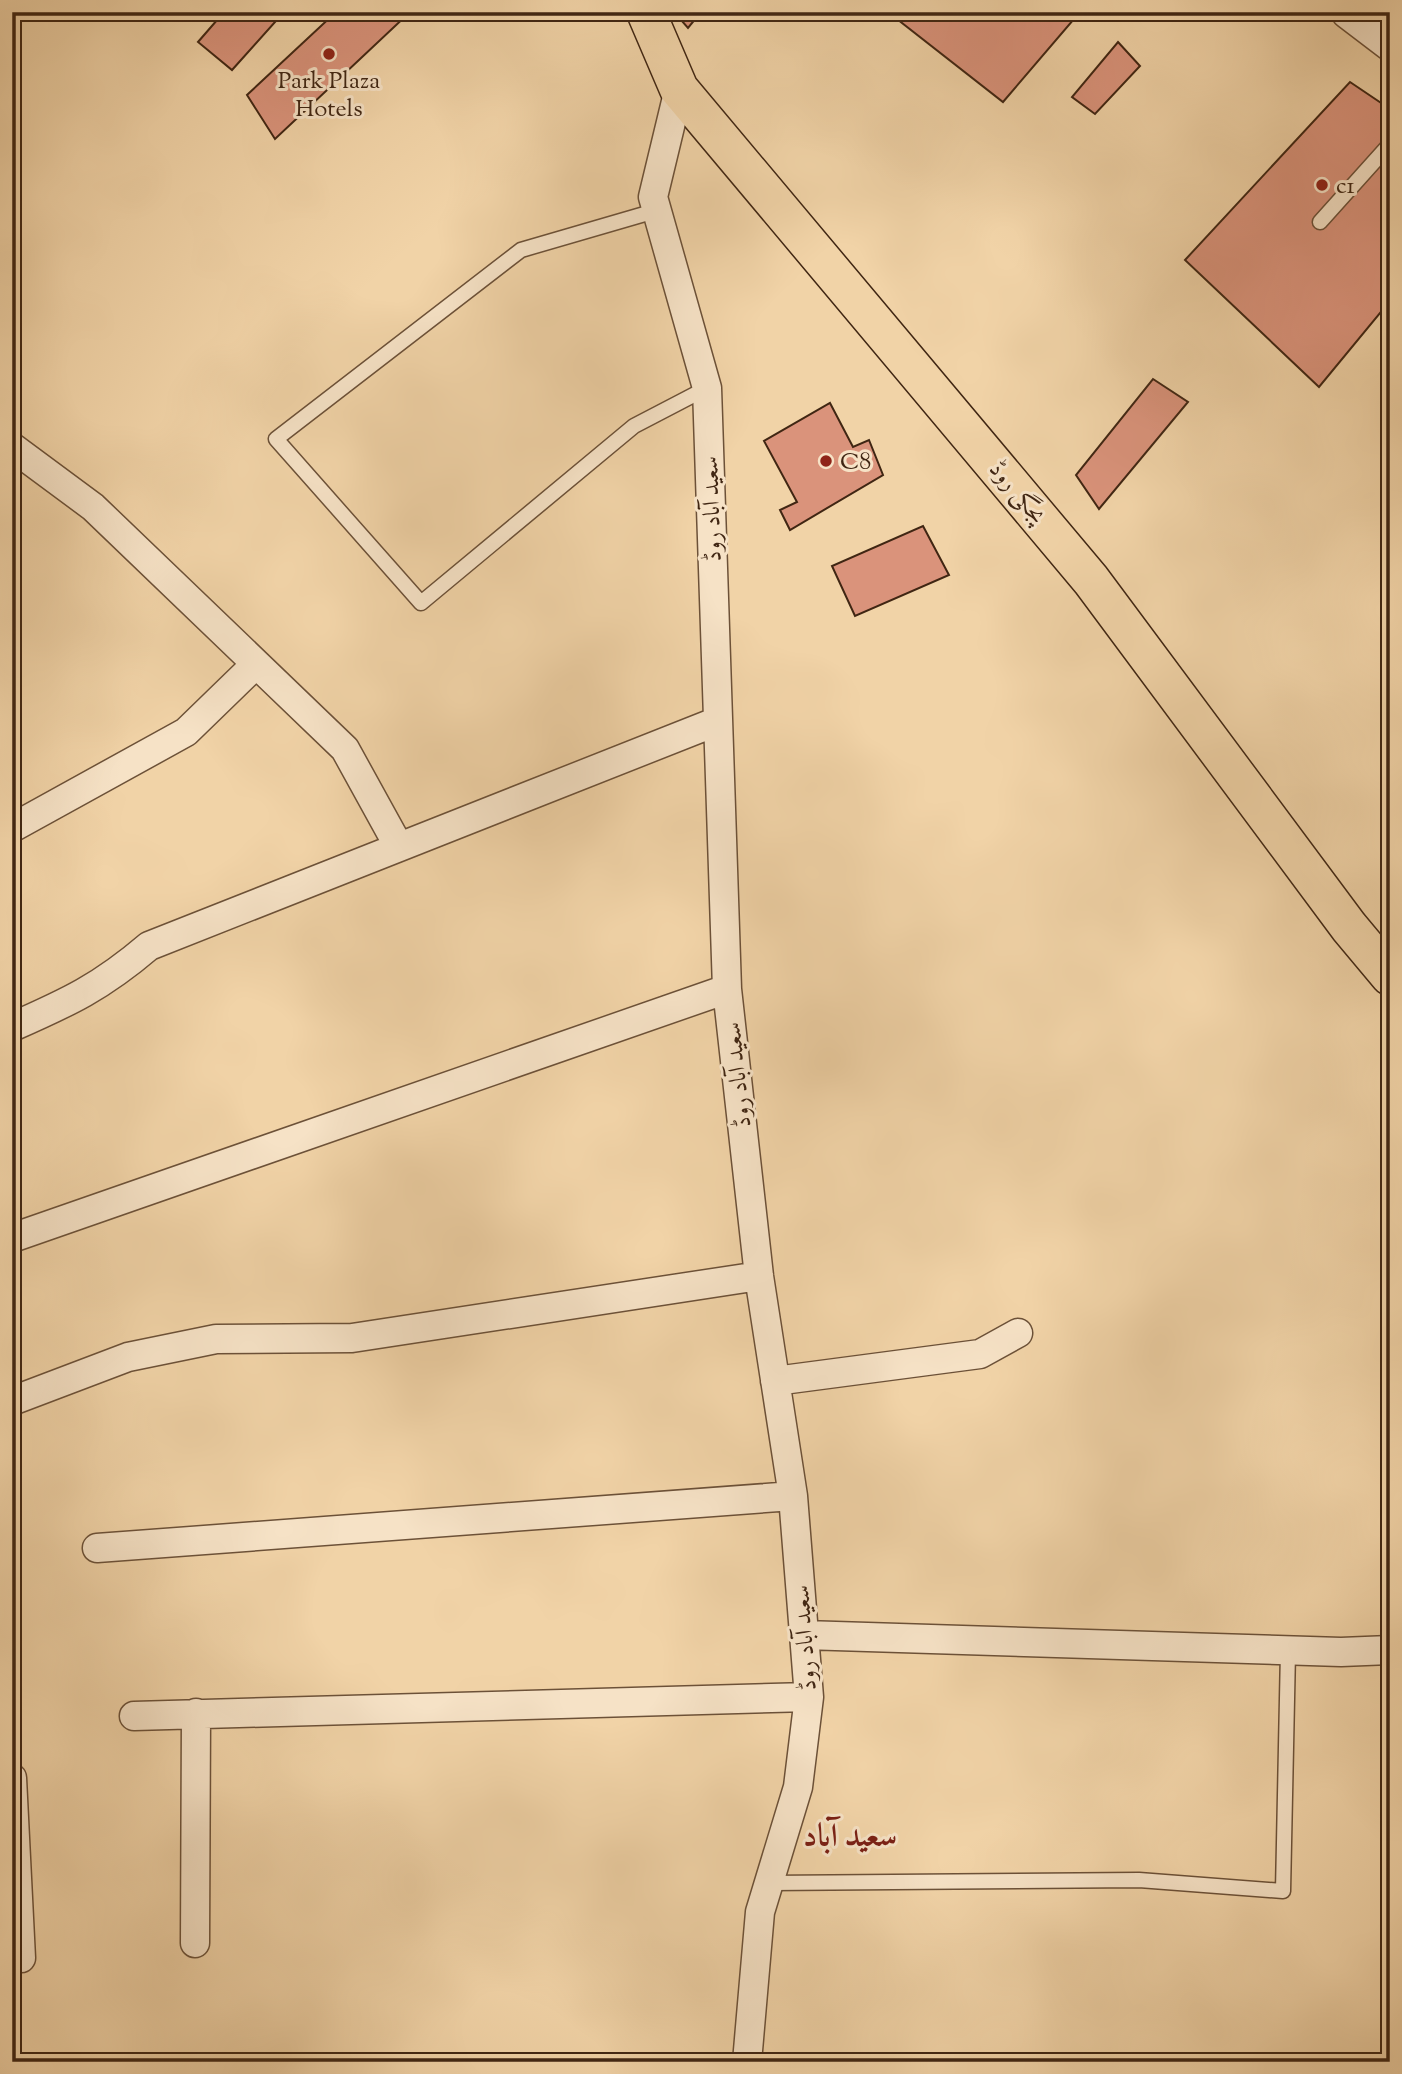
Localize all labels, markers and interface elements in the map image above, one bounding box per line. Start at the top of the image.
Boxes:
marker: Park Plaza Hotels [321,46,337,62]
place label: Park Plaza Hotels [278,65,380,127]
place label: c1 [1336,170,1355,204]
marker: c1 [1314,177,1330,193]
place label: C8 [840,446,871,480]
marker: C8 [818,453,834,469]
street label: پجگی روڈ [980,454,1053,532]
street label: سعید آباد روڈ [694,455,732,562]
street label: سعید آباد روڈ [717,1020,761,1129]
street label: سعید آباد روڈ [785,1584,827,1692]
district label: سعید آباد [803,1815,897,1861]

